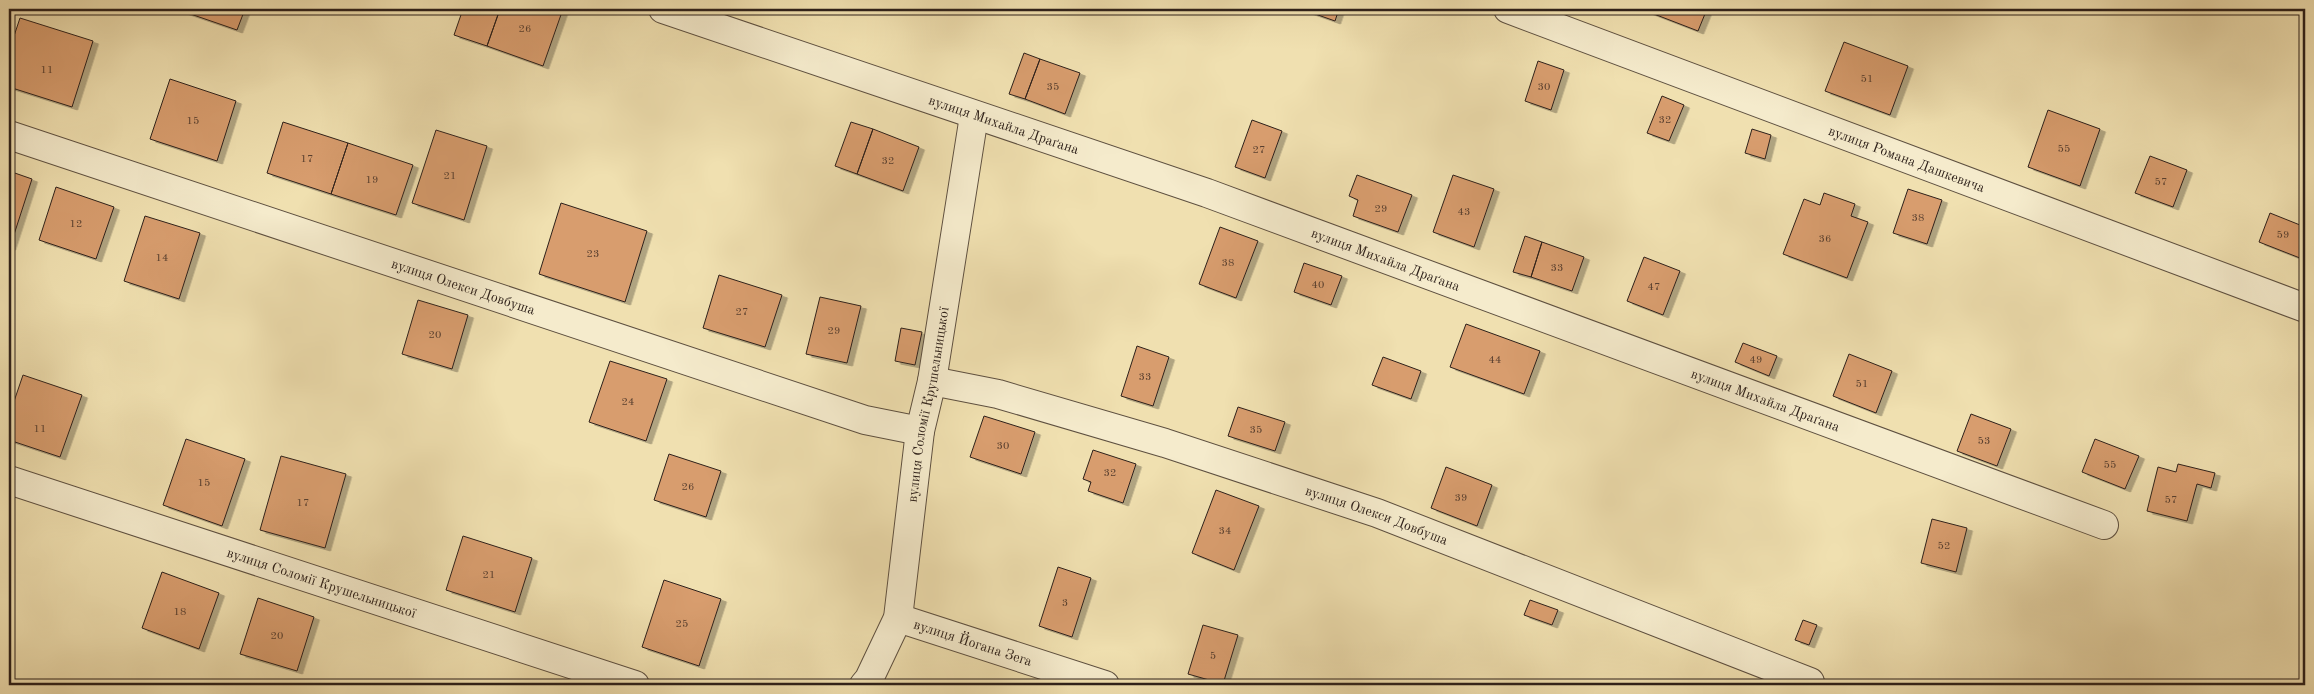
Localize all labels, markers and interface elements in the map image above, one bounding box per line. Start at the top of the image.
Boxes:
house number: 26 [519,24,531,35]
house number: 11 [41,65,53,76]
house number: 51 [1861,74,1873,85]
house number: 35 [1047,82,1059,93]
house number: 30 [1538,82,1550,93]
street label: вулиця Михайла Драґана [927,93,1081,157]
house number: 32 [1659,115,1671,126]
house number: 15 [187,116,199,127]
street label: вулиця Романа Дашкевича [1826,124,1987,195]
house number: 55 [2058,144,2070,155]
house number: 27 [1253,145,1265,156]
house number: 17 [301,154,313,165]
house number: 32 [882,156,894,167]
house number: 21 [444,171,456,182]
house number: 19 [366,175,378,186]
house number: 57 [2155,177,2167,188]
house number: 29 [1375,204,1387,215]
house number: 43 [1458,207,1470,218]
house number: 38 [1912,213,1924,224]
house number: 12 [70,219,82,230]
street label: вулиця Михайла Драґана [1309,226,1462,294]
house number: 59 [2277,230,2289,241]
house number: 36 [1819,234,1831,245]
house number: 23 [587,249,599,260]
house number: 14 [156,253,168,264]
street label: вулиця Олекси Довбуша [390,257,537,318]
house number: 38 [1222,258,1234,269]
house number: 33 [1551,263,1563,274]
house number: 40 [1312,280,1324,291]
house number: 47 [1648,282,1660,293]
street label: вулиця Соломії Крушельницької [906,306,952,503]
house number: 27 [736,307,748,318]
house number: 29 [828,326,840,337]
house number: 20 [429,330,441,341]
house number: 44 [1489,355,1501,366]
house number: 49 [1750,355,1762,366]
street label: вулиця Михайла Драґана [1689,367,1842,435]
house number: 33 [1139,372,1151,383]
house number: 51 [1856,379,1868,390]
house number: 24 [622,397,634,408]
house number: 11 [34,424,46,435]
house number: 35 [1250,425,1262,436]
house number: 53 [1978,436,1990,447]
house number: 30 [997,441,1009,452]
house number: 55 [2104,460,2116,471]
house number: 32 [1104,468,1116,479]
house number: 15 [198,478,210,489]
house number: 26 [682,482,694,493]
street label: вулиця Олекси Довбуша [1304,484,1450,548]
house number: 39 [1455,493,1467,504]
house number: 57 [2165,495,2177,506]
house number: 17 [297,498,309,509]
house number: 34 [1219,526,1231,537]
house number: 52 [1938,541,1950,552]
street label: вулиця Соломії Крушельницької [225,546,418,621]
house number: 21 [483,570,495,581]
house number: 3 [1062,598,1068,609]
house number: 18 [174,607,186,618]
street label: вулиця Йогана Зега [912,618,1034,669]
house number: 25 [676,619,688,630]
house number: 20 [271,631,283,642]
house number: 5 [1210,651,1216,662]

